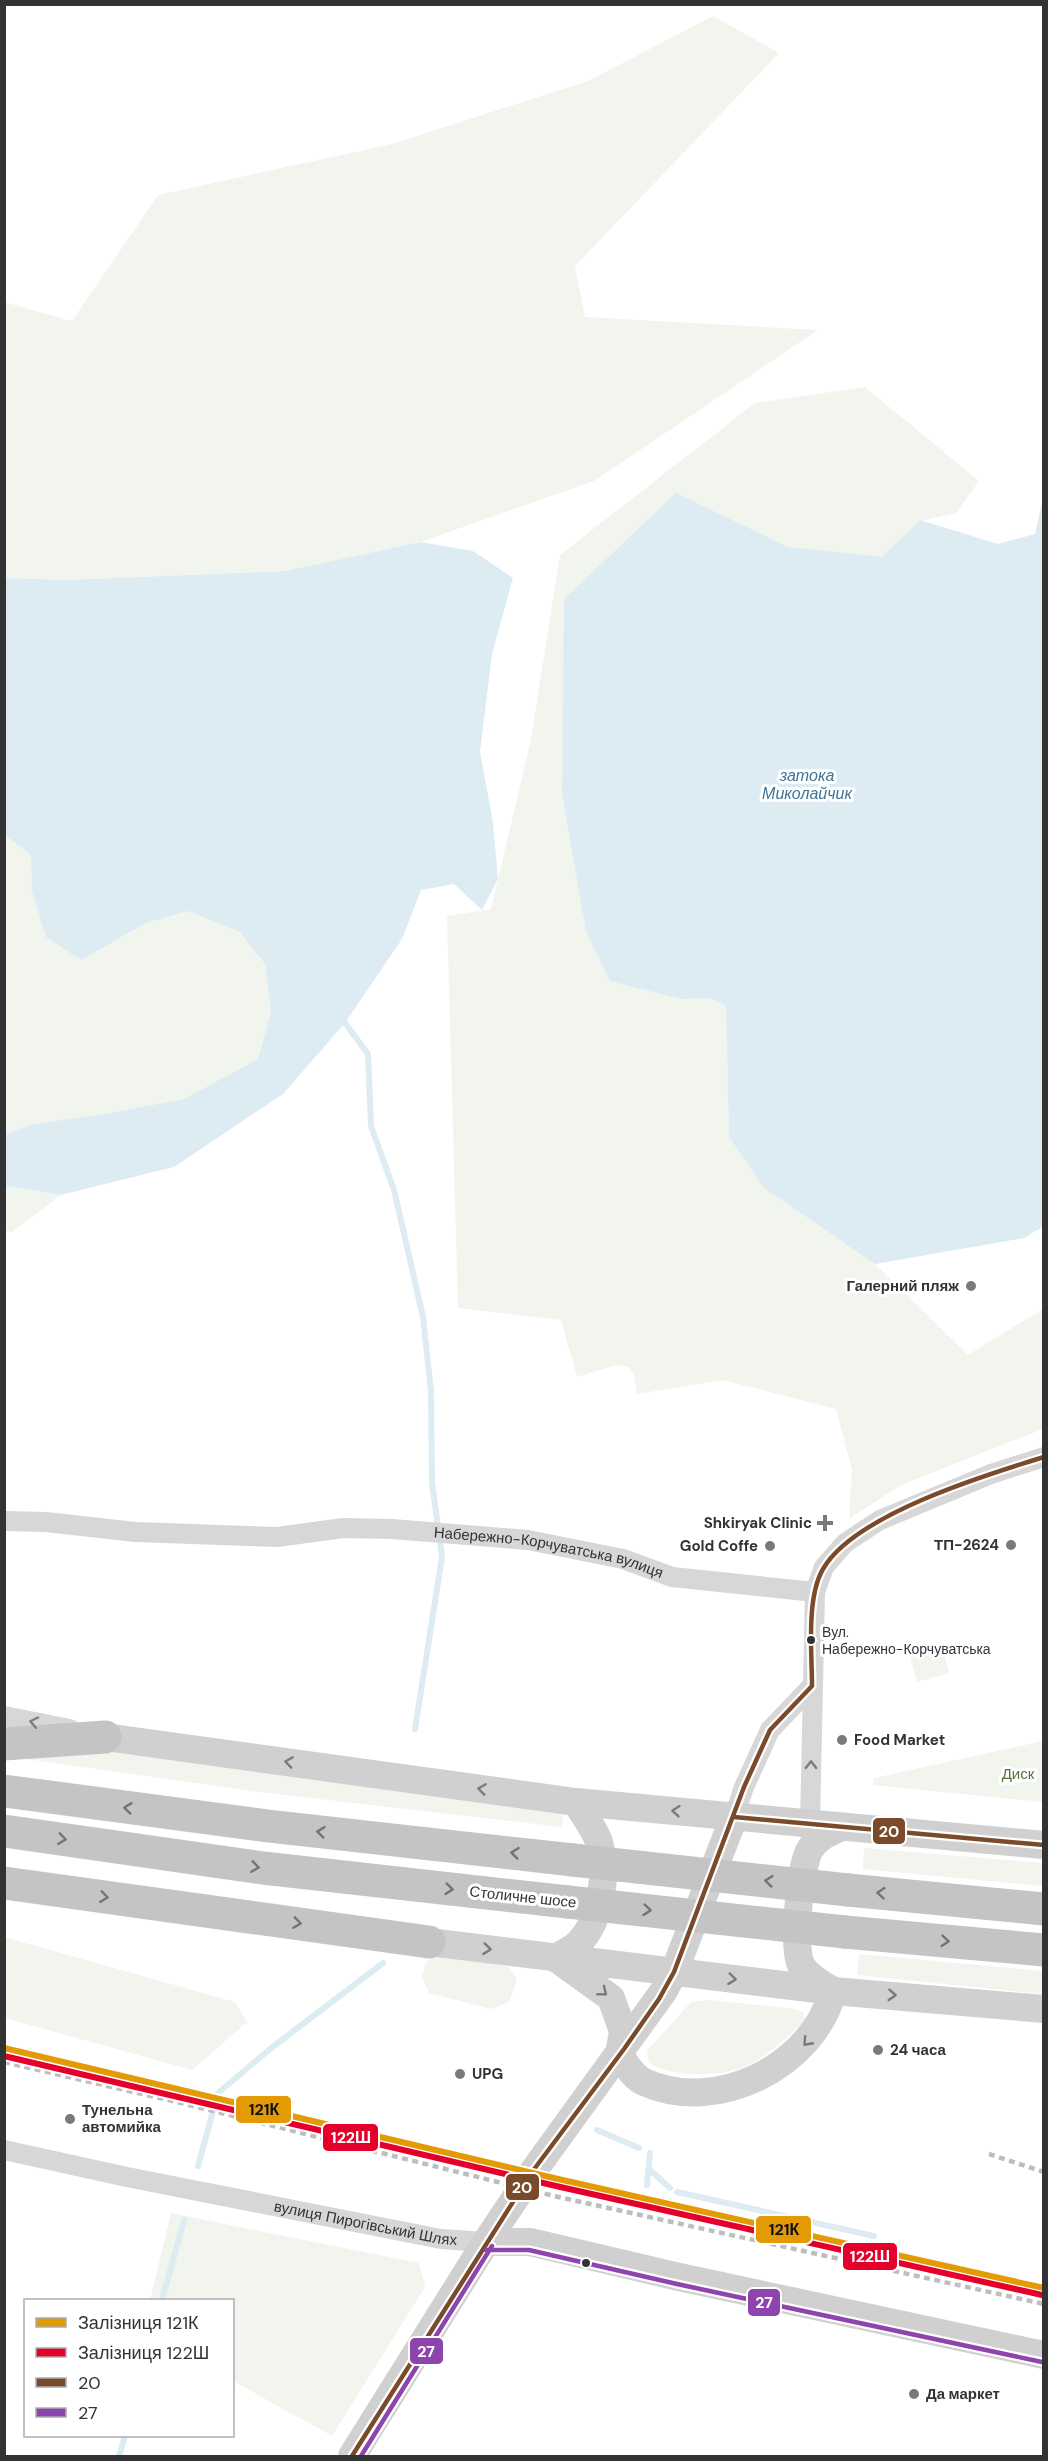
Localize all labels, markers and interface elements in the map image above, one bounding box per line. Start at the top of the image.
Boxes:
water label: затока Миколайчик [762,765,853,804]
place label: Галерний пляж [847,1276,959,1296]
marker: Галерний пляж [964,1279,978,1293]
place label: Shkiryak Clinic [704,1513,812,1533]
marker: Shkiryak Clinic [816,1514,834,1532]
street label: Набережно-Корчуватська вулиця [433,1522,666,1583]
place label: ТП-2624 [934,1535,999,1555]
place label: Gold Coffe [680,1536,758,1556]
marker: ТП-2624 [1004,1538,1018,1552]
marker: Gold Coffe [763,1539,777,1553]
place label: Вул. Набережно-Корчуватська [822,1623,991,1658]
marker: Вул. Набережно-Корчуватська [805,1634,817,1646]
one-way arrow [30,1716,40,1729]
place label: Food Market [854,1730,945,1750]
marker: Food Market [835,1733,849,1747]
one-way arrow [285,1756,294,1769]
one-way arrow [805,1761,817,1770]
park label: Диск [1002,1764,1035,1784]
one-way arrow [478,1783,487,1795]
one-way arrow [123,1802,132,1814]
one-way arrow [672,1805,681,1818]
line badge: 20 [872,1817,906,1845]
text: 20 [879,1821,899,1842]
one-way arrow [317,1826,326,1839]
one-way arrow [58,1833,67,1845]
one-way arrow [511,1847,520,1860]
one-way arrow [251,1860,260,1873]
one-way arrow [765,1875,774,1888]
street label: Столичне шосе [469,1881,577,1913]
one-way arrow [445,1882,454,1895]
one-way arrow [876,1887,885,1900]
one-way arrow [99,1890,109,1902]
one-way arrow [642,1903,651,1916]
one-way arrow [293,1917,302,1929]
one-way arrow [941,1934,950,1947]
one-way arrow [483,1942,492,1954]
one-way arrow [727,1972,736,1985]
one-way arrow [596,1985,607,1996]
one-way arrow [887,1989,896,2002]
one-way arrow [803,2035,814,2046]
place label: 24 часа [890,2040,946,2060]
marker: 24 часа [871,2043,885,2057]
place label: UPG [472,2064,503,2084]
marker: UPG [453,2067,467,2081]
line badge: 121К [235,2095,292,2124]
text: 121К [249,2099,280,2120]
place label: Тунельна автомийка [82,2100,162,2137]
marker: Тунельна автомийка [63,2112,77,2126]
line badge: 122Ш [322,2123,379,2152]
text: 122Ш [331,2127,371,2148]
line badge: 20 [505,2173,540,2201]
text: 20 [512,2177,532,2198]
street label: вулиця Пирогівський Шлях [272,2196,458,2250]
line badge: 121К [755,2215,812,2244]
text: 121К [769,2219,800,2240]
line badge: 122Ш [842,2242,898,2271]
text: 122Ш [850,2246,890,2267]
unlabelled marker [580,2257,592,2269]
line badge: 27 [747,2288,781,2317]
text: 27 [755,2292,773,2313]
legend [24,2299,234,2437]
text: Залізниця 121К [78,2311,199,2335]
line badge: 27 [409,2337,444,2365]
text: Залізниця 122Ш [78,2341,209,2365]
text: 27 [417,2341,435,2362]
text: 20 [78,2371,101,2395]
place label: Да маркет [926,2384,1000,2404]
marker: Да маркет [907,2387,921,2401]
text: 27 [78,2401,98,2425]

